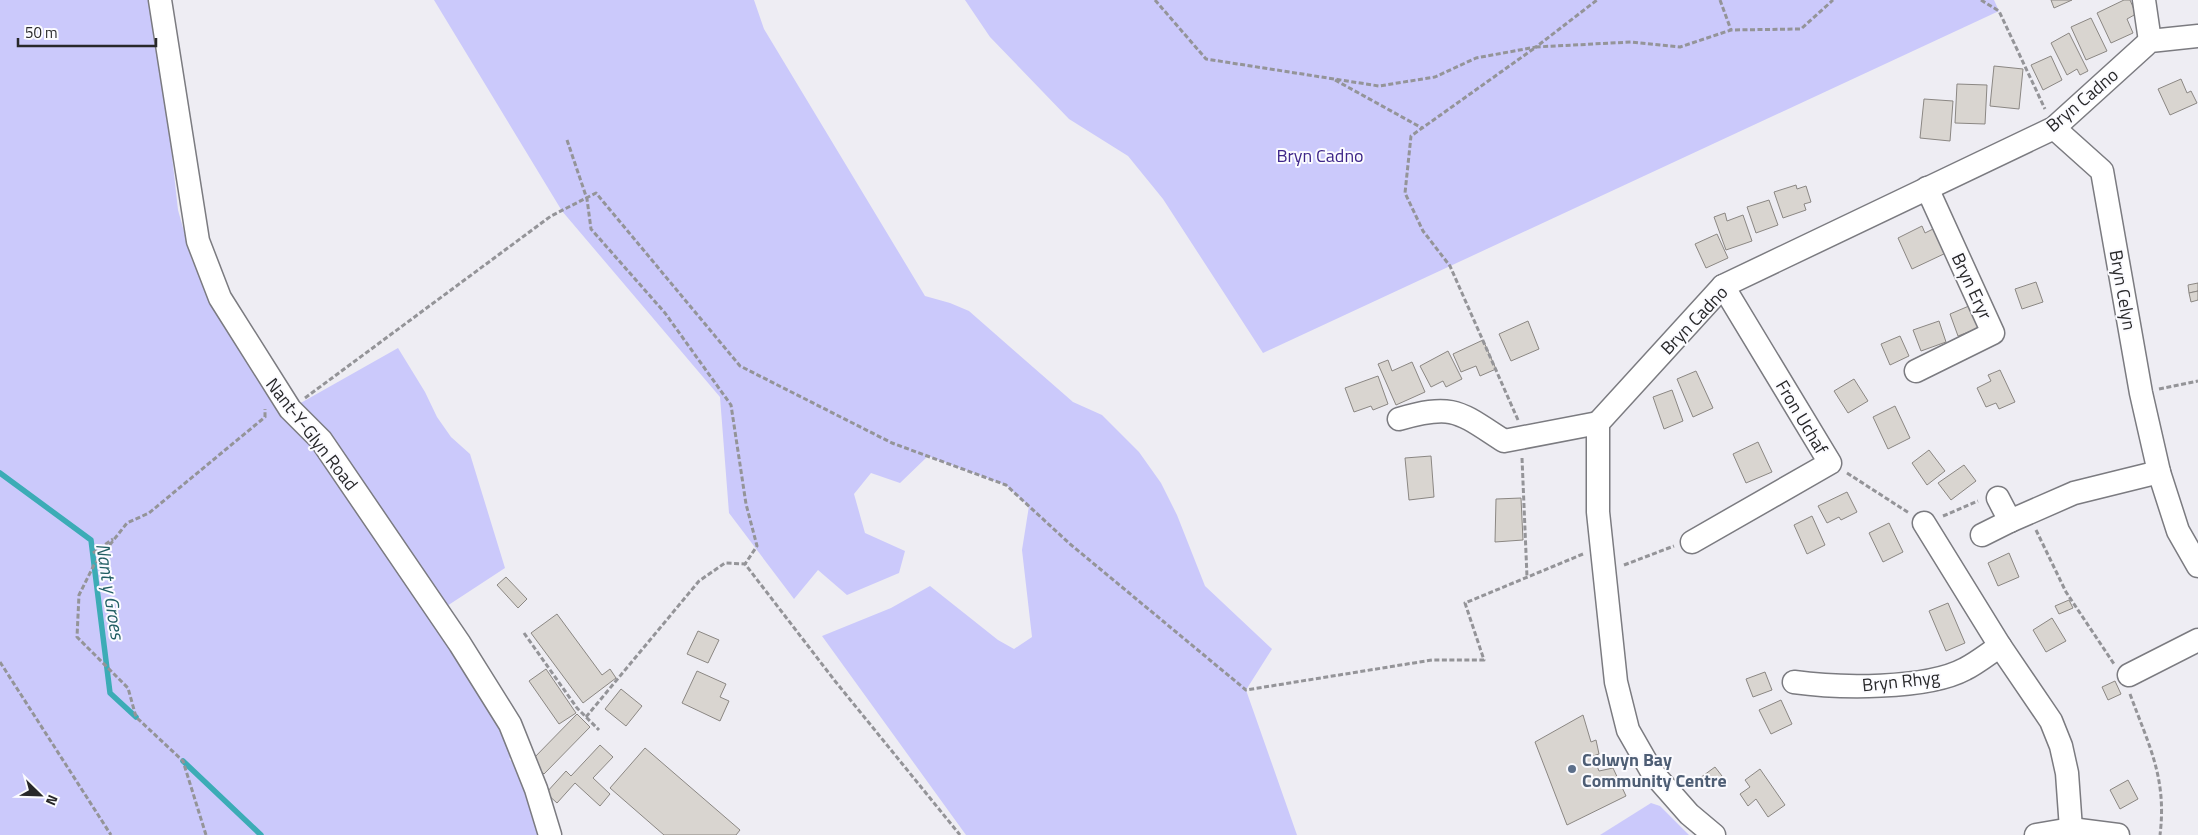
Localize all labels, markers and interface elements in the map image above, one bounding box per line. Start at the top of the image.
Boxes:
scale bar [18,15,155,47]
text: 50 m [25,21,58,44]
street label: Bryn Cadno [2040,62,2124,138]
park label: Bryn Cadno [1276,142,1364,169]
street label: Bryn Eryr [1945,248,1999,324]
street label: Bryn Celyn [2103,248,2143,332]
street label: Bryn Cadno [1654,279,1734,361]
street label: Nant-Y-Glyn Road [259,372,365,496]
street label: Fron Uchaf [1769,375,1835,459]
water label: Nant y Groes [89,541,133,643]
street label: Bryn Rhyg [1861,663,1941,699]
place label: Colwyn Bay Community Centre [1582,746,1727,794]
marker: Colwyn Bay Community Centre [1566,763,1578,775]
north arrow [15,770,65,820]
text: N [41,792,64,809]

